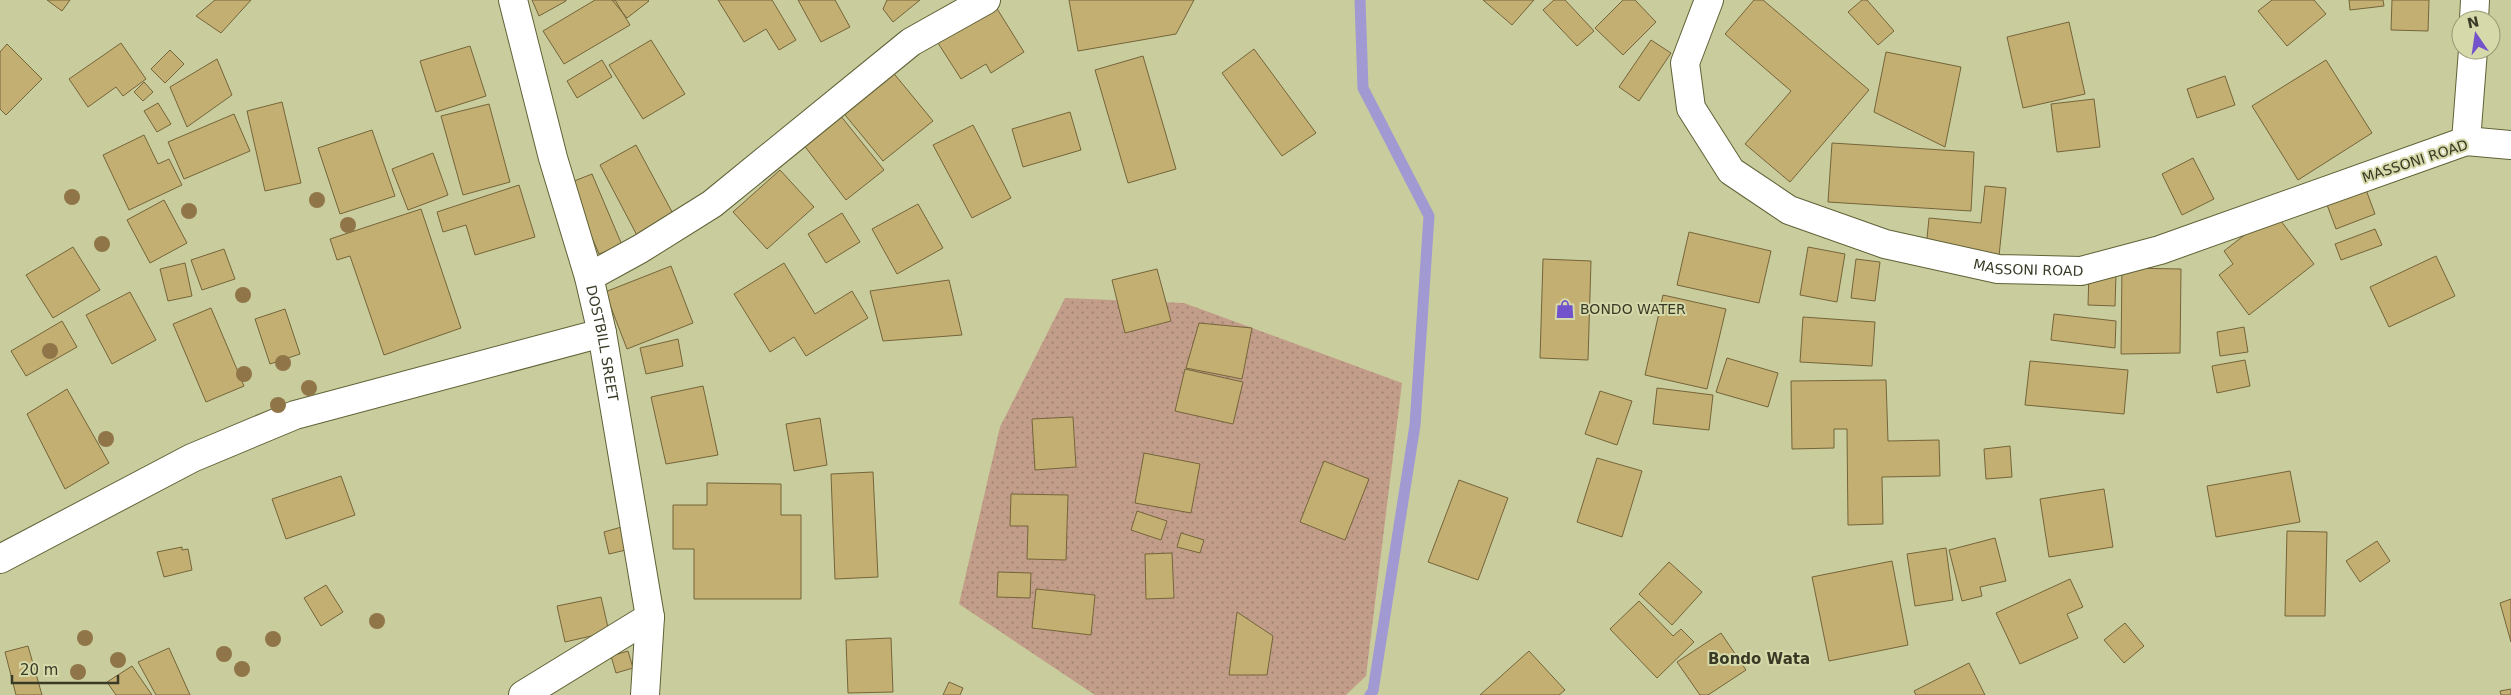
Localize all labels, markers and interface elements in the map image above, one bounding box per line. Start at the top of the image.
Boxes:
north arrow [2451,10,2501,60]
text: N [2466,13,2481,31]
street label: MASSONI ROAD [2360,136,2470,186]
street label: MASSONI ROAD [1972,256,2083,279]
street label: DOSTBILL SREET [583,284,621,403]
shop icon: BONDO WATER [1554,298,1576,320]
place label: BONDO WATER [1580,301,1686,317]
district label: Bondo Wata [1708,650,1810,668]
scale bar [12,652,119,684]
text: 20 m [20,661,58,679]

